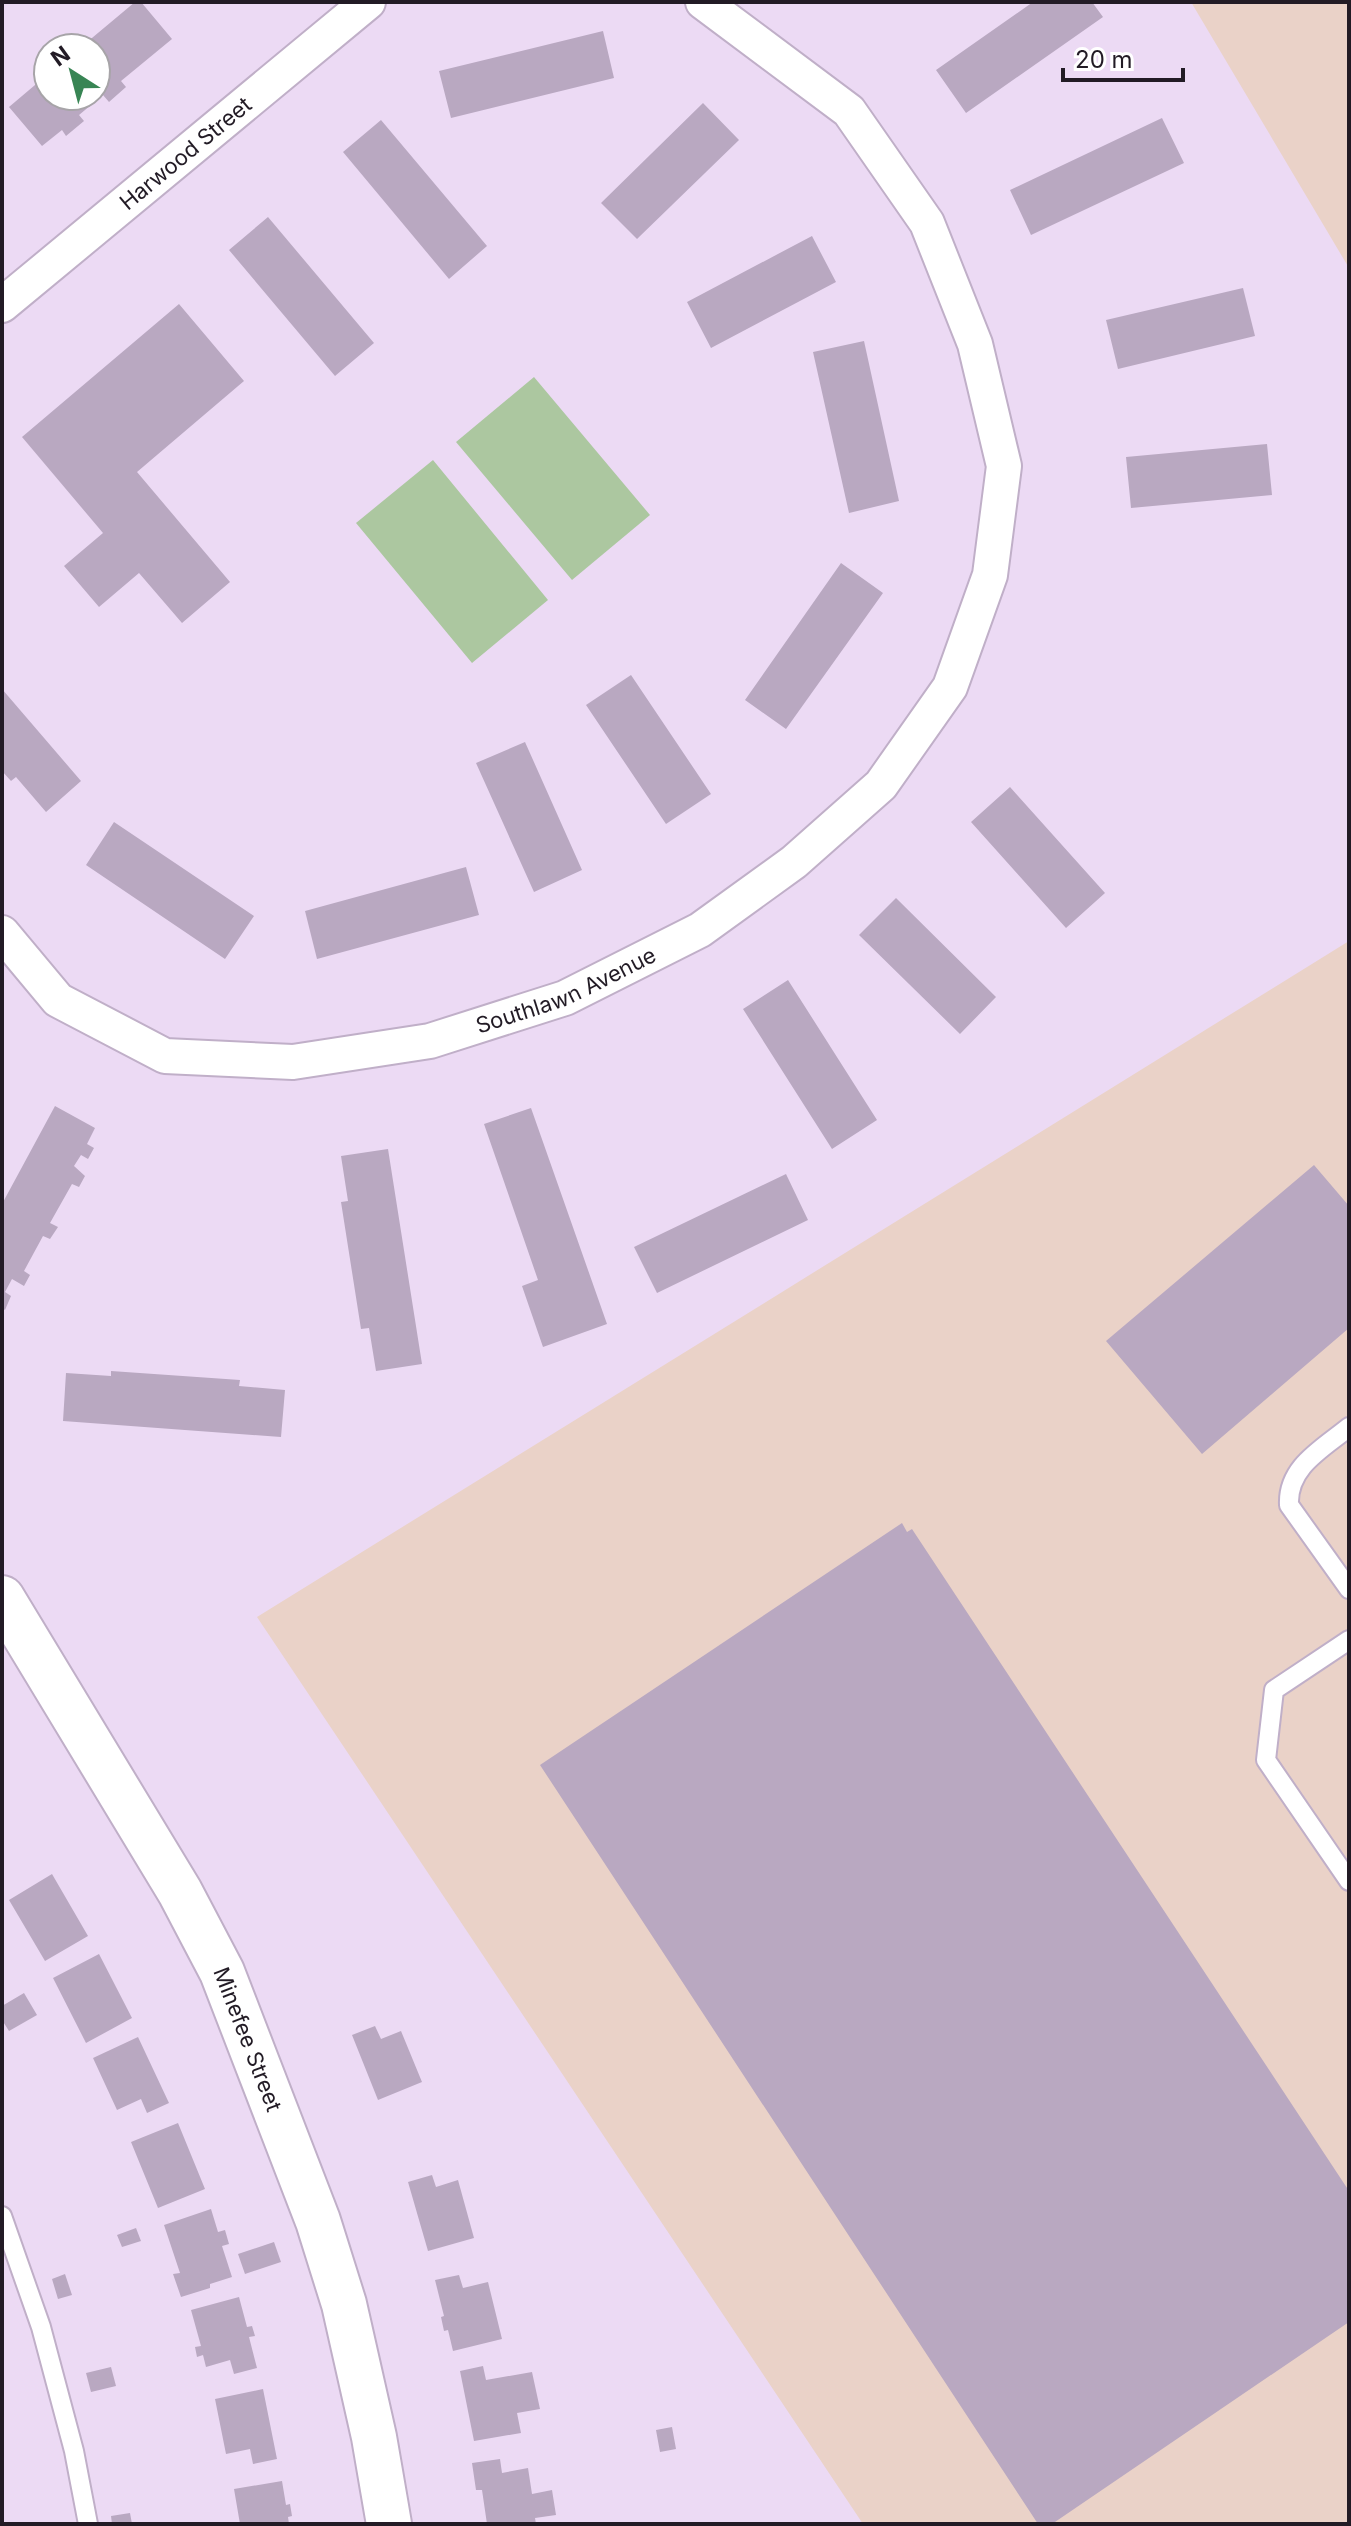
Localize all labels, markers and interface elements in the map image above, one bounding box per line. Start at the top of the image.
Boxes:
north arrow [32,32,112,112]
scale bar [1063,32,1183,82]
text: N [46,40,75,71]
text: 20 m [1075,45,1133,74]
street label: Harwood Street [114,91,256,215]
street label: Southlawn Avenue [473,941,660,1039]
street label: Minefee Street [208,1963,287,2115]

